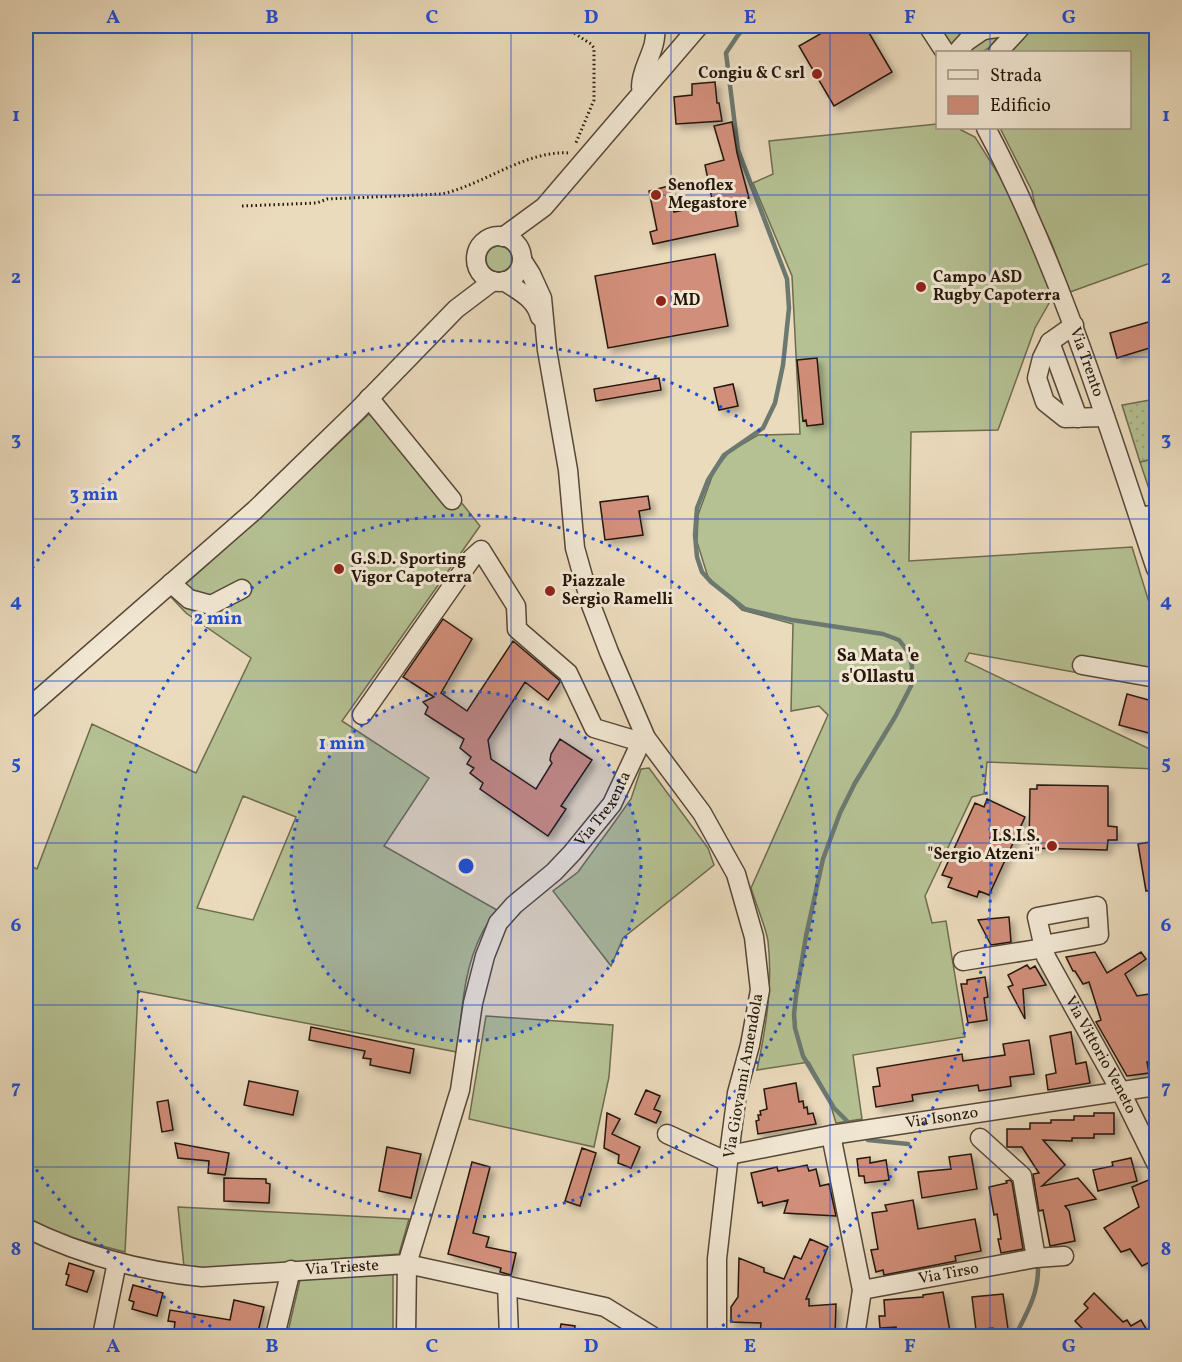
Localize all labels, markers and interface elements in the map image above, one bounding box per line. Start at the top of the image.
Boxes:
text: A [106,4,120,32]
text: B [265,4,279,32]
text: C [426,4,439,32]
text: D [584,4,598,32]
text: E [744,4,756,32]
text: F [904,4,916,32]
text: G [1062,4,1076,32]
legend [936,51,1131,129]
place label: Congiu & C srl [698,63,806,85]
text: Strada [990,64,1042,89]
marker: Congiu & C srl [810,67,824,81]
text: Edificio [990,94,1051,119]
text: 1 [12,102,20,130]
text: 1 [1162,102,1170,130]
place label: Senoflex Megastore [668,175,747,215]
marker: Senoflex Megastore [649,188,663,202]
text: 2 [11,264,21,292]
text: 2 [1161,264,1171,292]
place label: Campo ASD Rugby Capoterra [933,267,1061,307]
marker: Campo ASD Rugby Capoterra [914,280,928,294]
place label: MD [673,290,700,312]
marker: MD [654,294,668,308]
street label: Via Trento [1064,324,1109,400]
text: 3 [11,426,21,454]
text: 3 [1161,426,1171,454]
text: 3 min [70,483,118,508]
place label: G.S.D. Sporting Vigor Capoterra [351,549,472,589]
marker: G.S.D. Sporting Vigor Capoterra [332,562,346,576]
place label: Piazzale Sergio Ramelli [562,571,673,611]
marker: Piazzale Sergio Ramelli [543,584,557,598]
text: 4 [10,588,22,616]
text: 4 [1160,588,1172,616]
text: 2 min [194,607,242,632]
district label: Sa Mata 'e s'Ollastu [837,644,919,690]
text: 1 min [319,732,365,757]
text: 5 [11,750,21,778]
text: 5 [1161,750,1171,778]
street label: Via Trexenta [570,768,637,852]
place label: I.S.I.S. "Sergio Atzeni" [927,826,1040,866]
marker: I.S.I.S. "Sergio Atzeni" [1045,839,1059,853]
centre of rings [456,856,476,876]
text: 6 [11,912,22,940]
text: 6 [1161,912,1172,940]
street label: Via Giovanni Amendola [719,992,769,1160]
street label: Via Vittorio Veneto [1059,992,1141,1118]
text: 7 [11,1074,21,1102]
text: 7 [1161,1074,1171,1102]
street label: Via Isonzo [904,1102,980,1135]
text: 8 [11,1236,21,1264]
text: 8 [1161,1236,1171,1264]
street label: Via Trieste [305,1255,379,1281]
street label: Via Tirso [916,1258,981,1290]
text: A [106,1333,120,1361]
text: B [265,1333,279,1361]
text: C [426,1333,439,1361]
text: D [584,1333,598,1361]
text: E [744,1333,756,1361]
text: F [904,1333,916,1361]
text: G [1062,1333,1076,1361]

